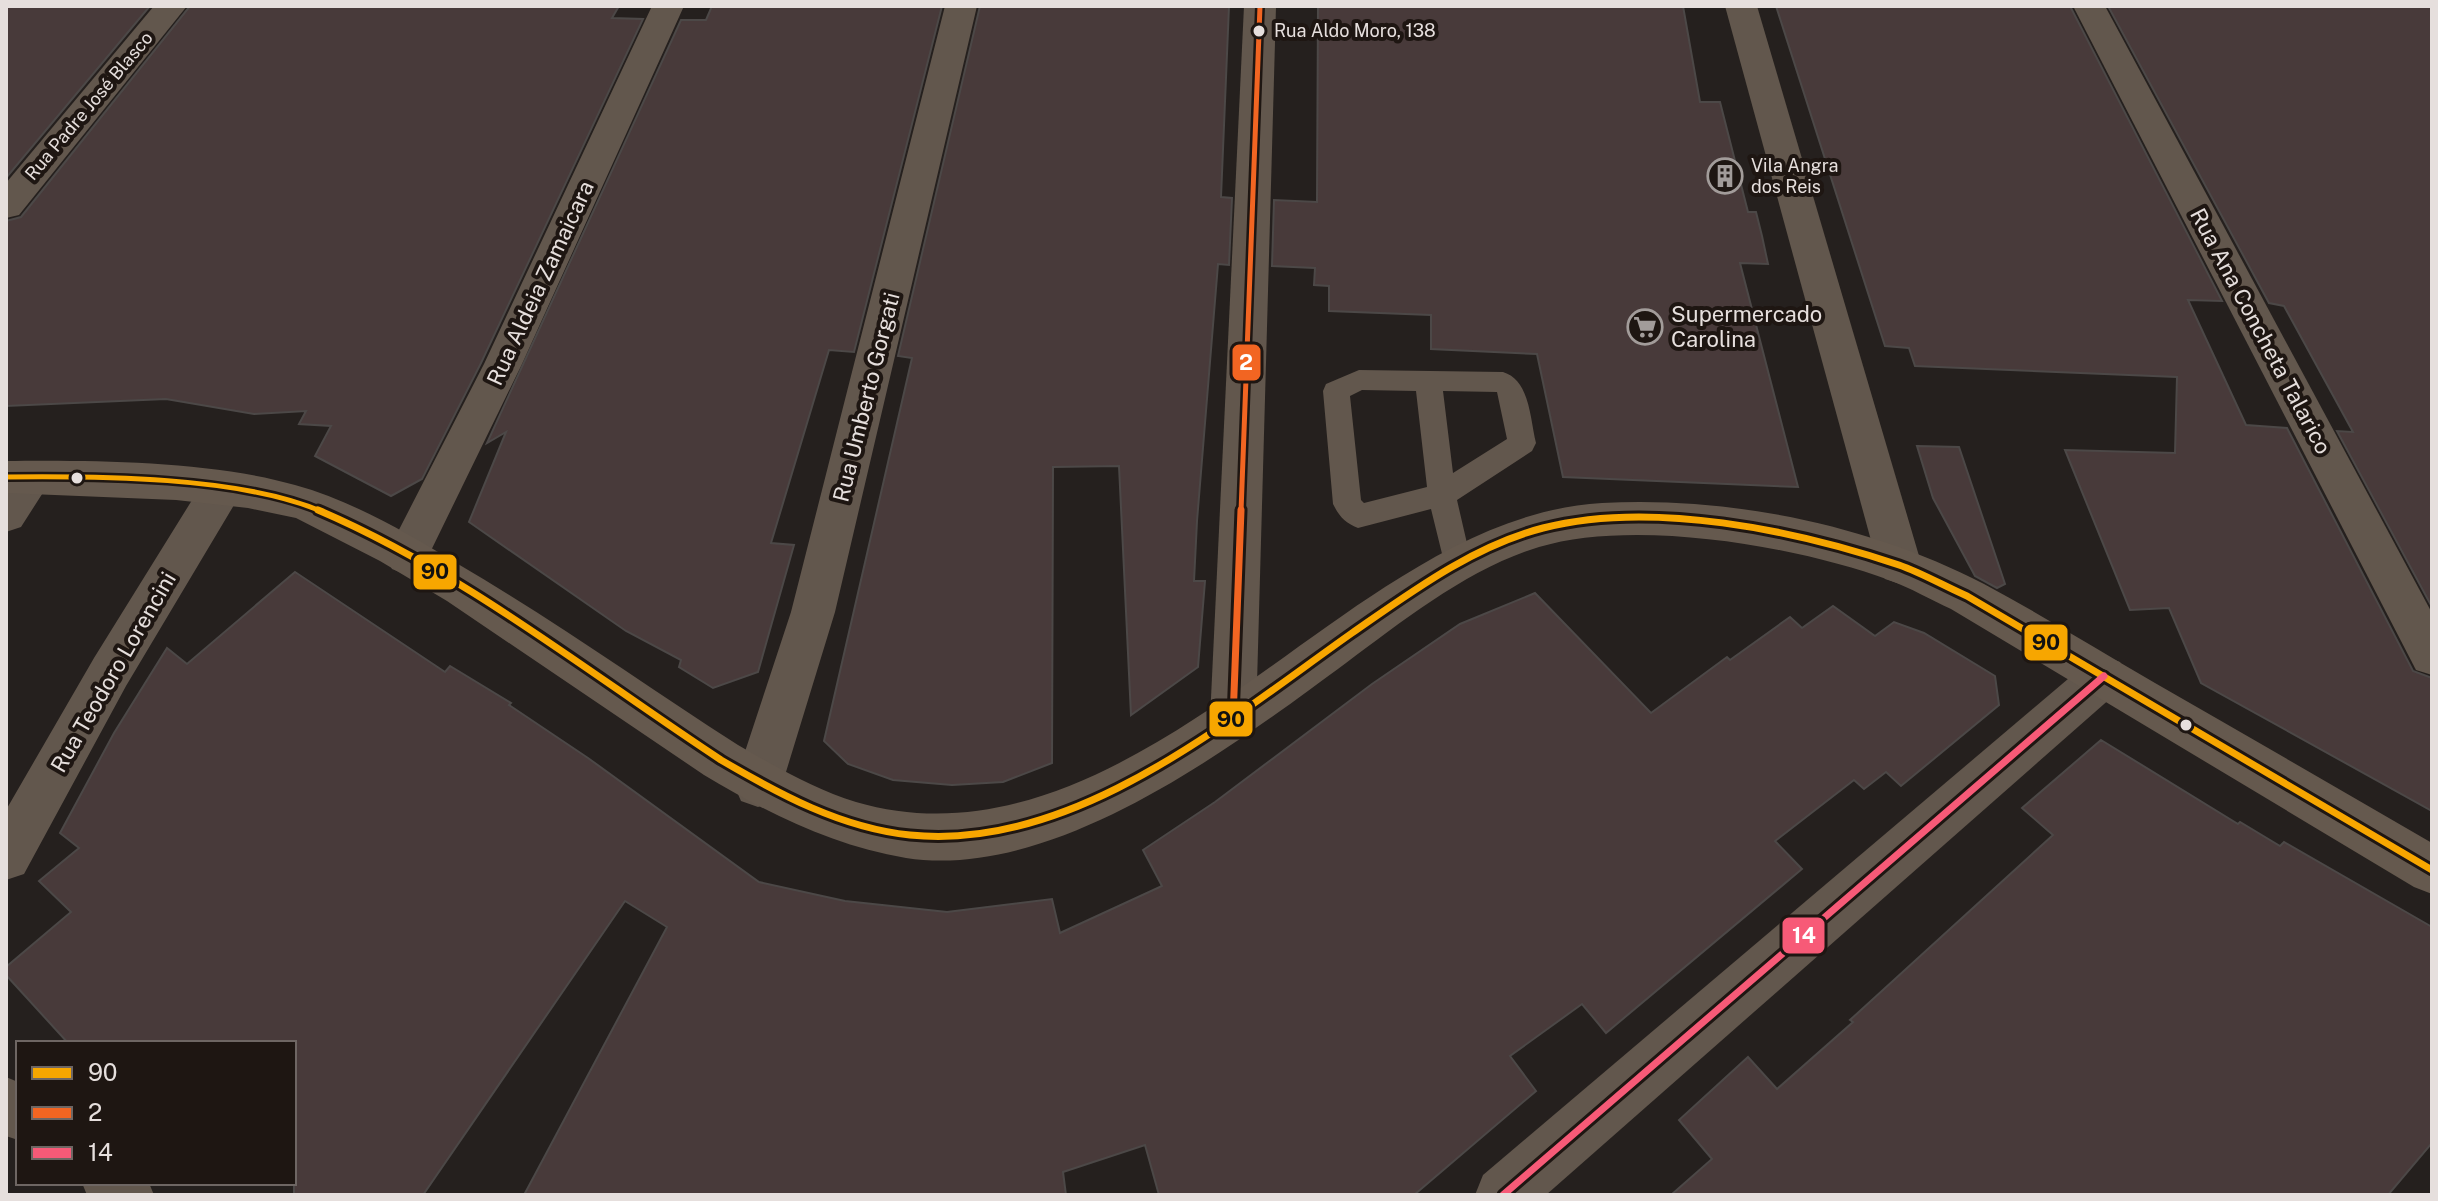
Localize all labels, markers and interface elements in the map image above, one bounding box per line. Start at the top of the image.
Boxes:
place label: Rua Aldo Moro, 138 [1274,20,1436,41]
marker: Rua Aldo Moro, 138 [1251,23,1267,39]
street label: Rua Padre José Blasco [20,27,157,184]
place label: Vila Angra dos Reis [1751,155,1838,197]
building icon: Vila Angra dos Reis [1706,157,1744,195]
street label: Rua Aldeia Zamaicara [481,177,599,389]
street label: Rua Ana Concheta Talarico [2185,204,2337,458]
street label: Rua Umberto Gorgati [827,290,905,504]
place label: Supermercado Carolina [1671,301,1822,352]
supermarket icon: Supermercado Carolina [1626,308,1664,346]
line badge: 2 [1231,343,1262,382]
text: 2 [1239,349,1253,375]
unlabelled marker [69,470,85,486]
line badge: 90 [412,553,458,591]
text: 90 [421,558,449,584]
street label: Rua Teodoro Lorencini [45,567,181,777]
line badge: 90 [2023,623,2069,662]
text: 90 [2032,629,2060,655]
line badge: 90 [1208,700,1254,738]
text: 90 [1217,706,1245,732]
unlabelled marker [2178,717,2194,733]
line badge: 14 [1781,916,1826,955]
text: 14 [1792,922,1816,948]
legend [16,1041,296,1185]
text: 90 [88,1058,118,1086]
text: 2 [88,1098,102,1126]
text: 14 [88,1138,113,1166]

